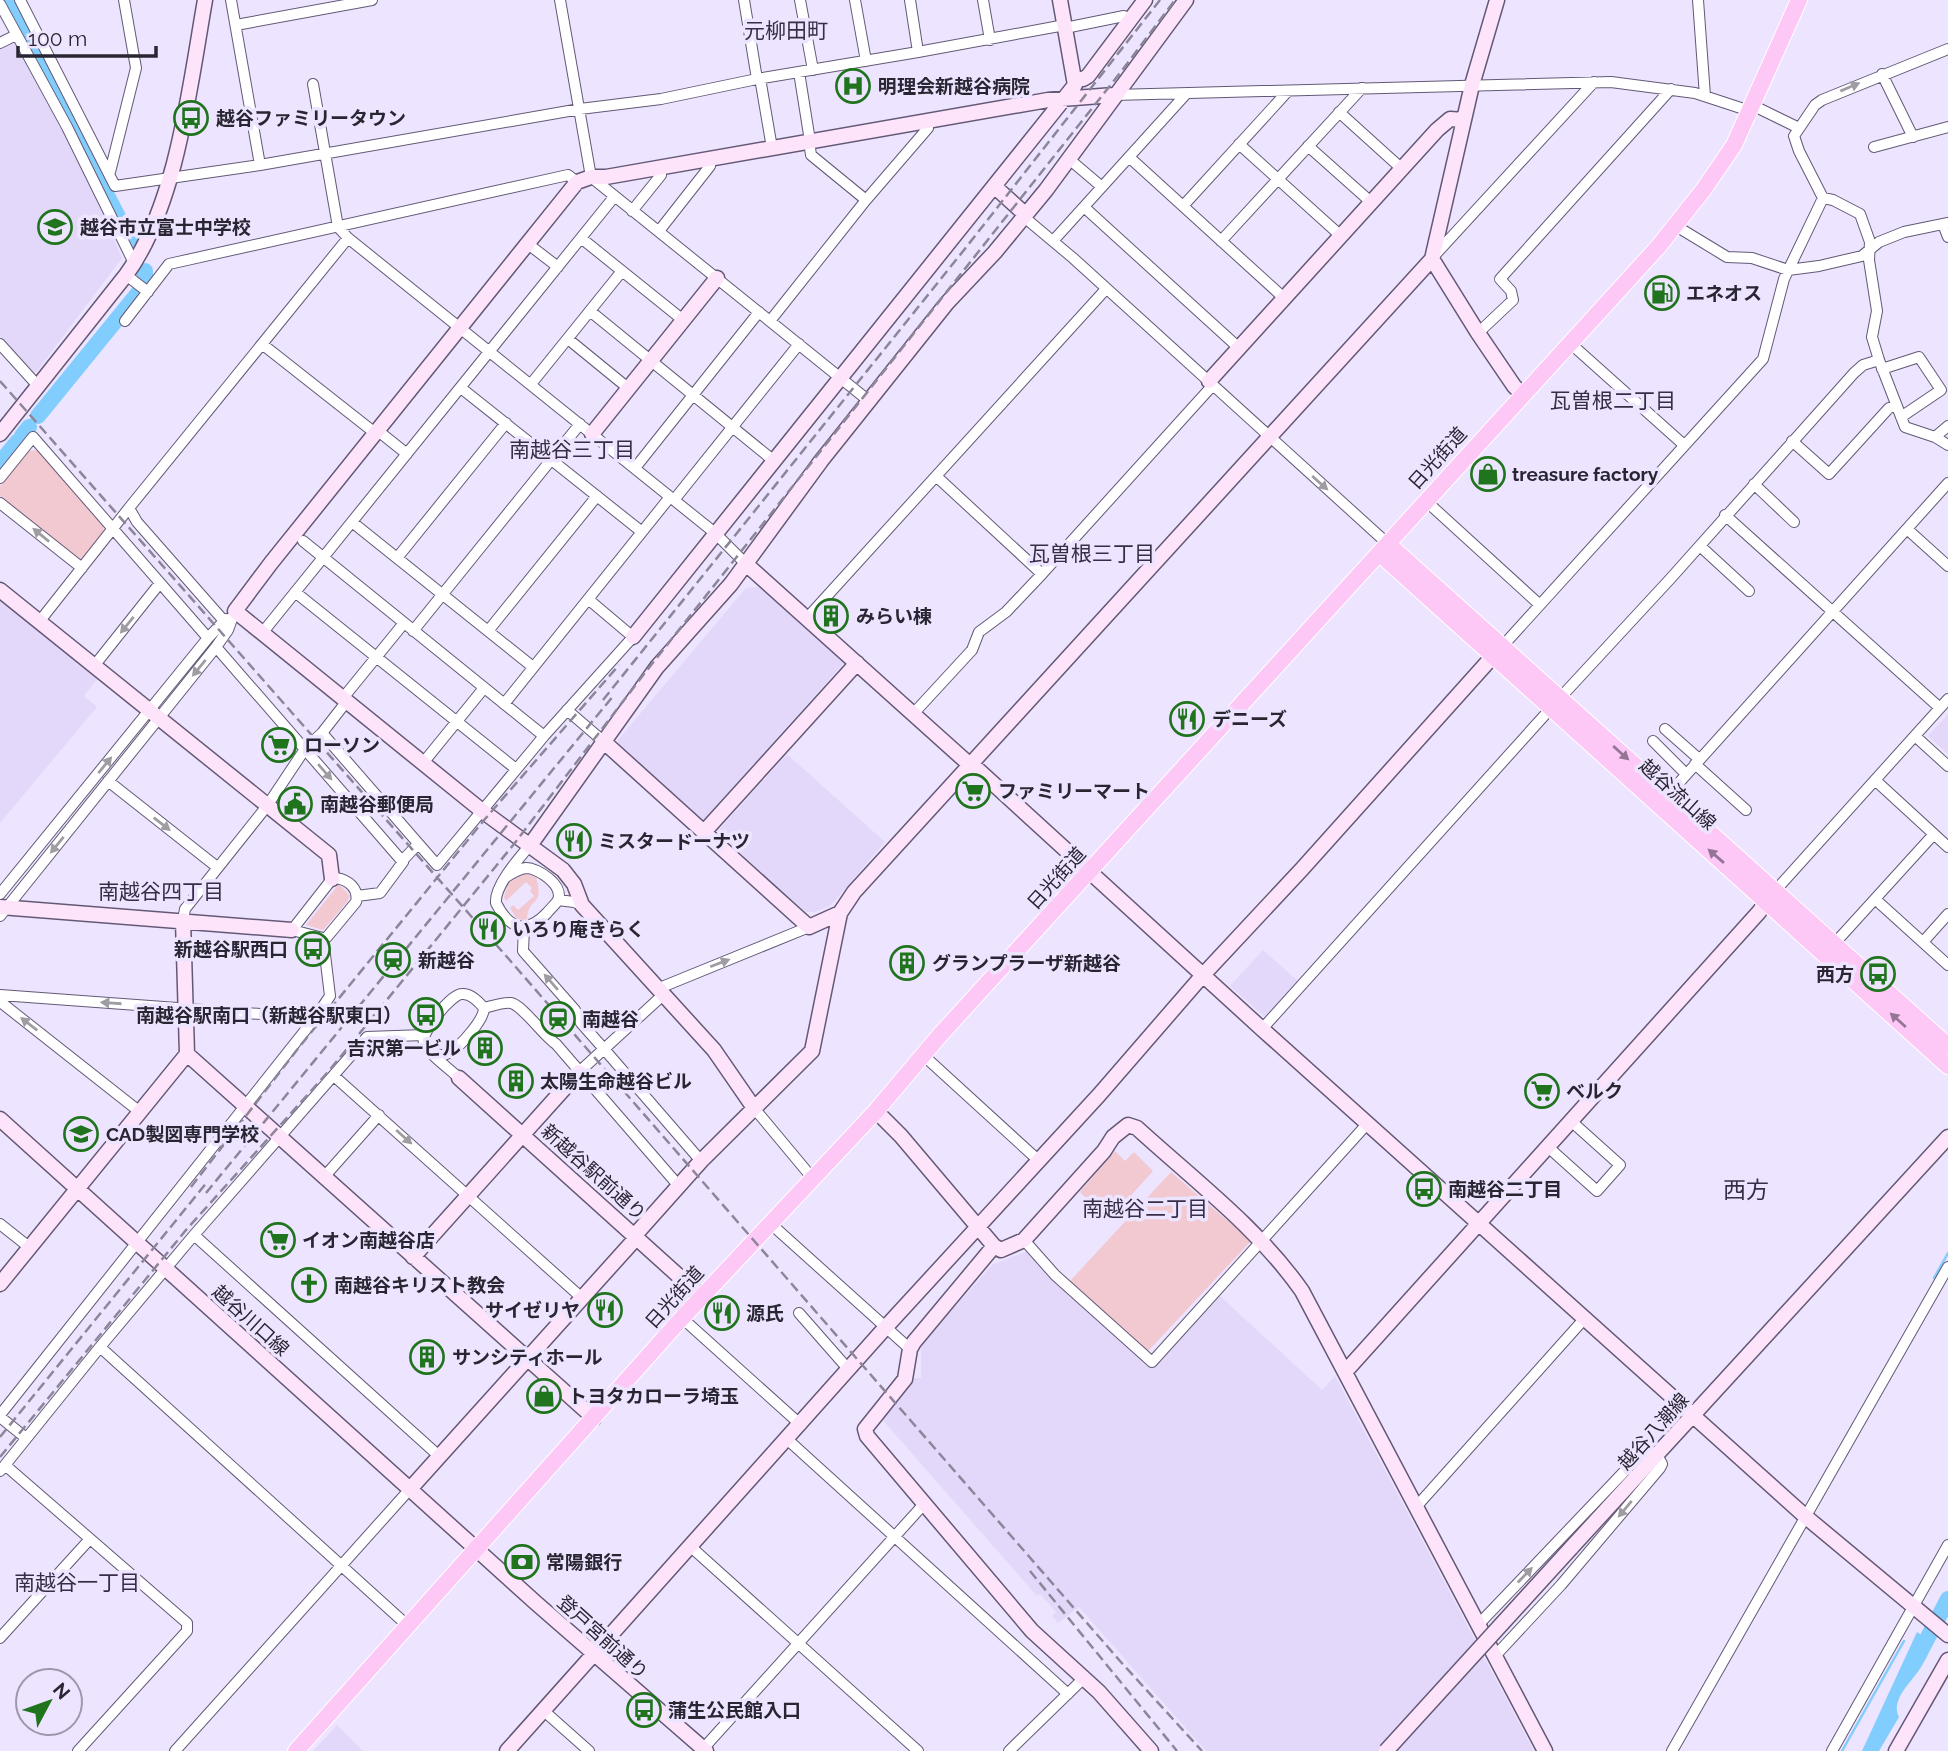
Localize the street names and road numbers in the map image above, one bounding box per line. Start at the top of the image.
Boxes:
street label: 日光街道 [1403,422,1471,494]
street label: 越谷流山線 [1635,754,1721,834]
street label: 日光街道 [1022,842,1090,914]
street label: 新越谷駅前通り [537,1119,651,1225]
street label: 日光街道 [640,1261,708,1333]
street label: 越谷川口線 [208,1280,294,1360]
street label: 越谷八潮線 [1613,1388,1693,1474]
street label: 登戸宮前通り [553,1591,653,1683]

